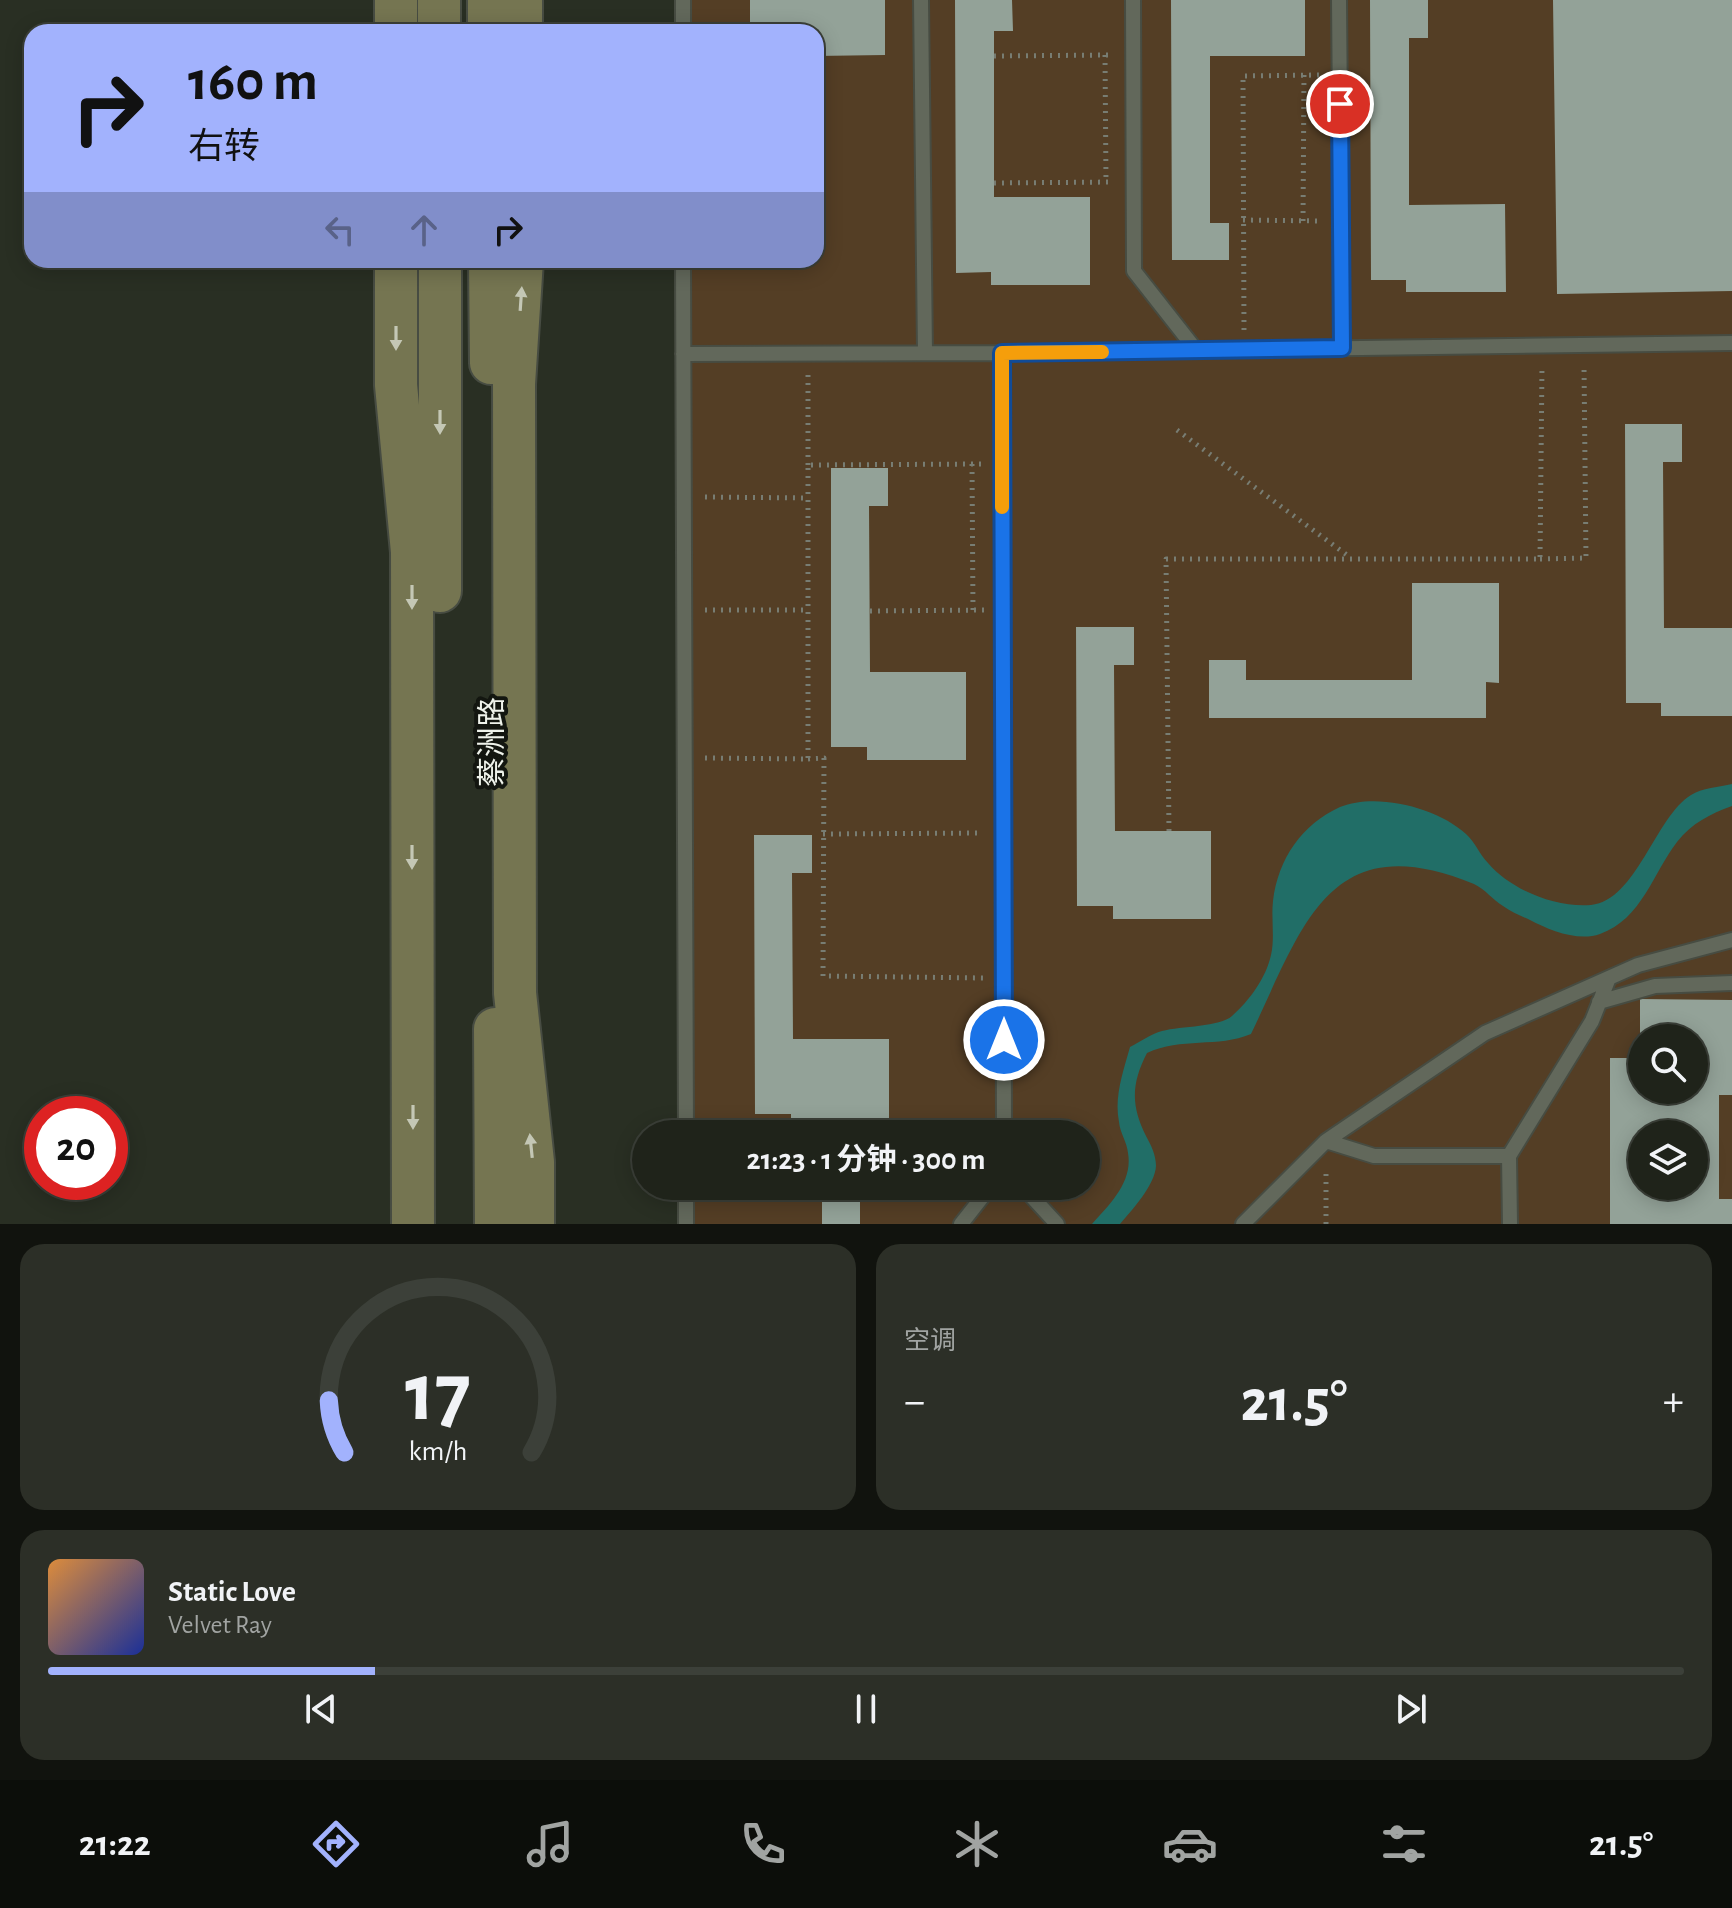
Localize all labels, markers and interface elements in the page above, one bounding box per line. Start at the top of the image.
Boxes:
text: 160 m [188,54,318,110]
icon: right [56,56,160,160]
pin [1306,70,1374,138]
icon: arrive [1318,82,1362,126]
text: 右转 [188,129,260,165]
icon: left [318,208,362,252]
icon: ahead [402,208,446,252]
icon: right [486,208,530,252]
one-way arrow [514,286,527,311]
one-way arrow [390,326,402,351]
one-way arrow [434,410,446,435]
one-way arrow [406,585,418,610]
street label: 蔡洲路 [476,697,508,787]
one-way arrow [406,845,418,870]
position arrow [962,998,1046,1082]
map controls [1628,1024,1708,1200]
button: search [1628,1024,1708,1104]
speed limit sign: 20 [24,1096,128,1200]
one-way arrow [406,1105,419,1130]
button: layers [1628,1120,1708,1200]
one-way arrow [525,1133,538,1158]
text: 21:23 · 1 分钟 · 300 m [747,1145,985,1175]
text: 空调 [904,1328,956,1354]
text: 17 [405,1352,471,1436]
text: 21.5° [1240,1372,1348,1432]
text: − [904,1380,925,1424]
text: + [1663,1380,1684,1424]
text: km/h [409,1437,467,1466]
text: Static Love [168,1577,296,1607]
text: Velvet Ray [168,1612,272,1638]
icon: previous [299,1687,343,1731]
icon: pause [844,1687,888,1731]
icon: next [1389,1687,1433,1731]
icon: directions [308,1816,364,1872]
icon: music [522,1816,578,1872]
icon: phone [735,1816,791,1872]
icon: climate [949,1816,1005,1872]
icon: car [1162,1816,1218,1872]
icon: filters [1376,1816,1432,1872]
text: 21:22 [79,1826,151,1862]
text: 21.5° [1589,1826,1653,1862]

